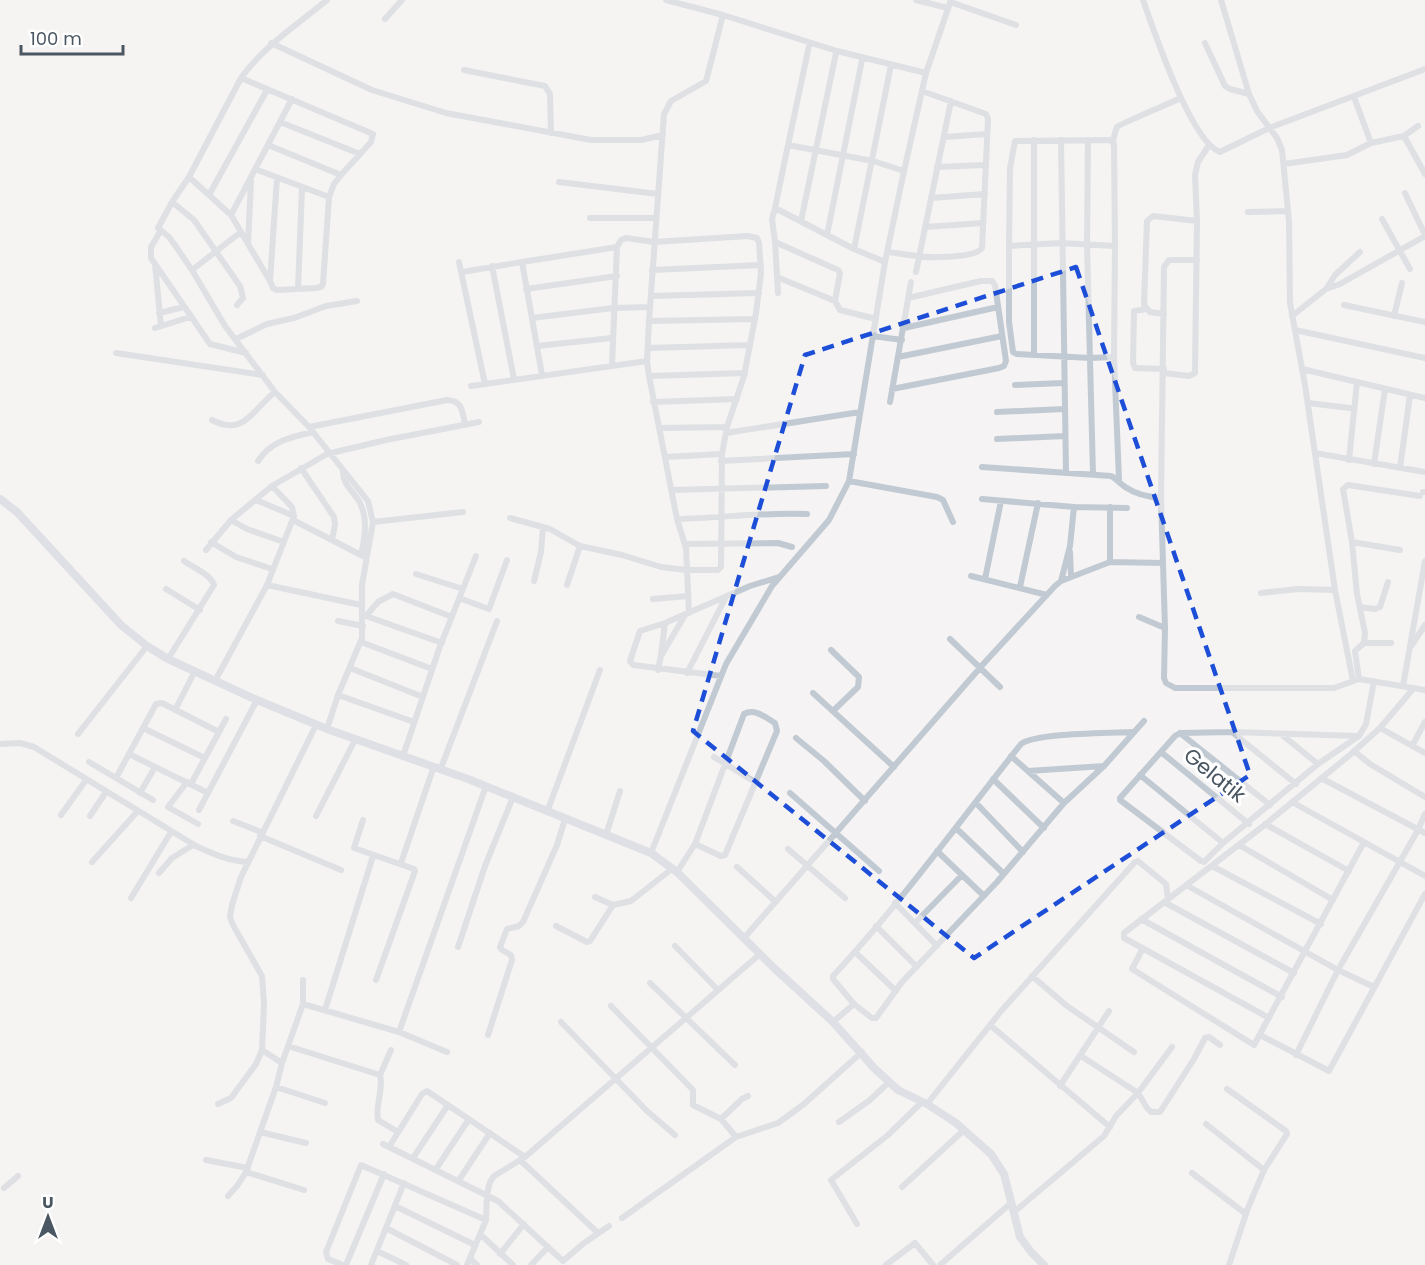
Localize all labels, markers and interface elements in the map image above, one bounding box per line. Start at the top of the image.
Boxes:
scale bar [21,18,123,56]
text: 100 m [30,26,82,51]
street label: Gelatik [1178,741,1252,809]
north arrow [18,1187,78,1247]
text: U [42,1191,54,1214]

